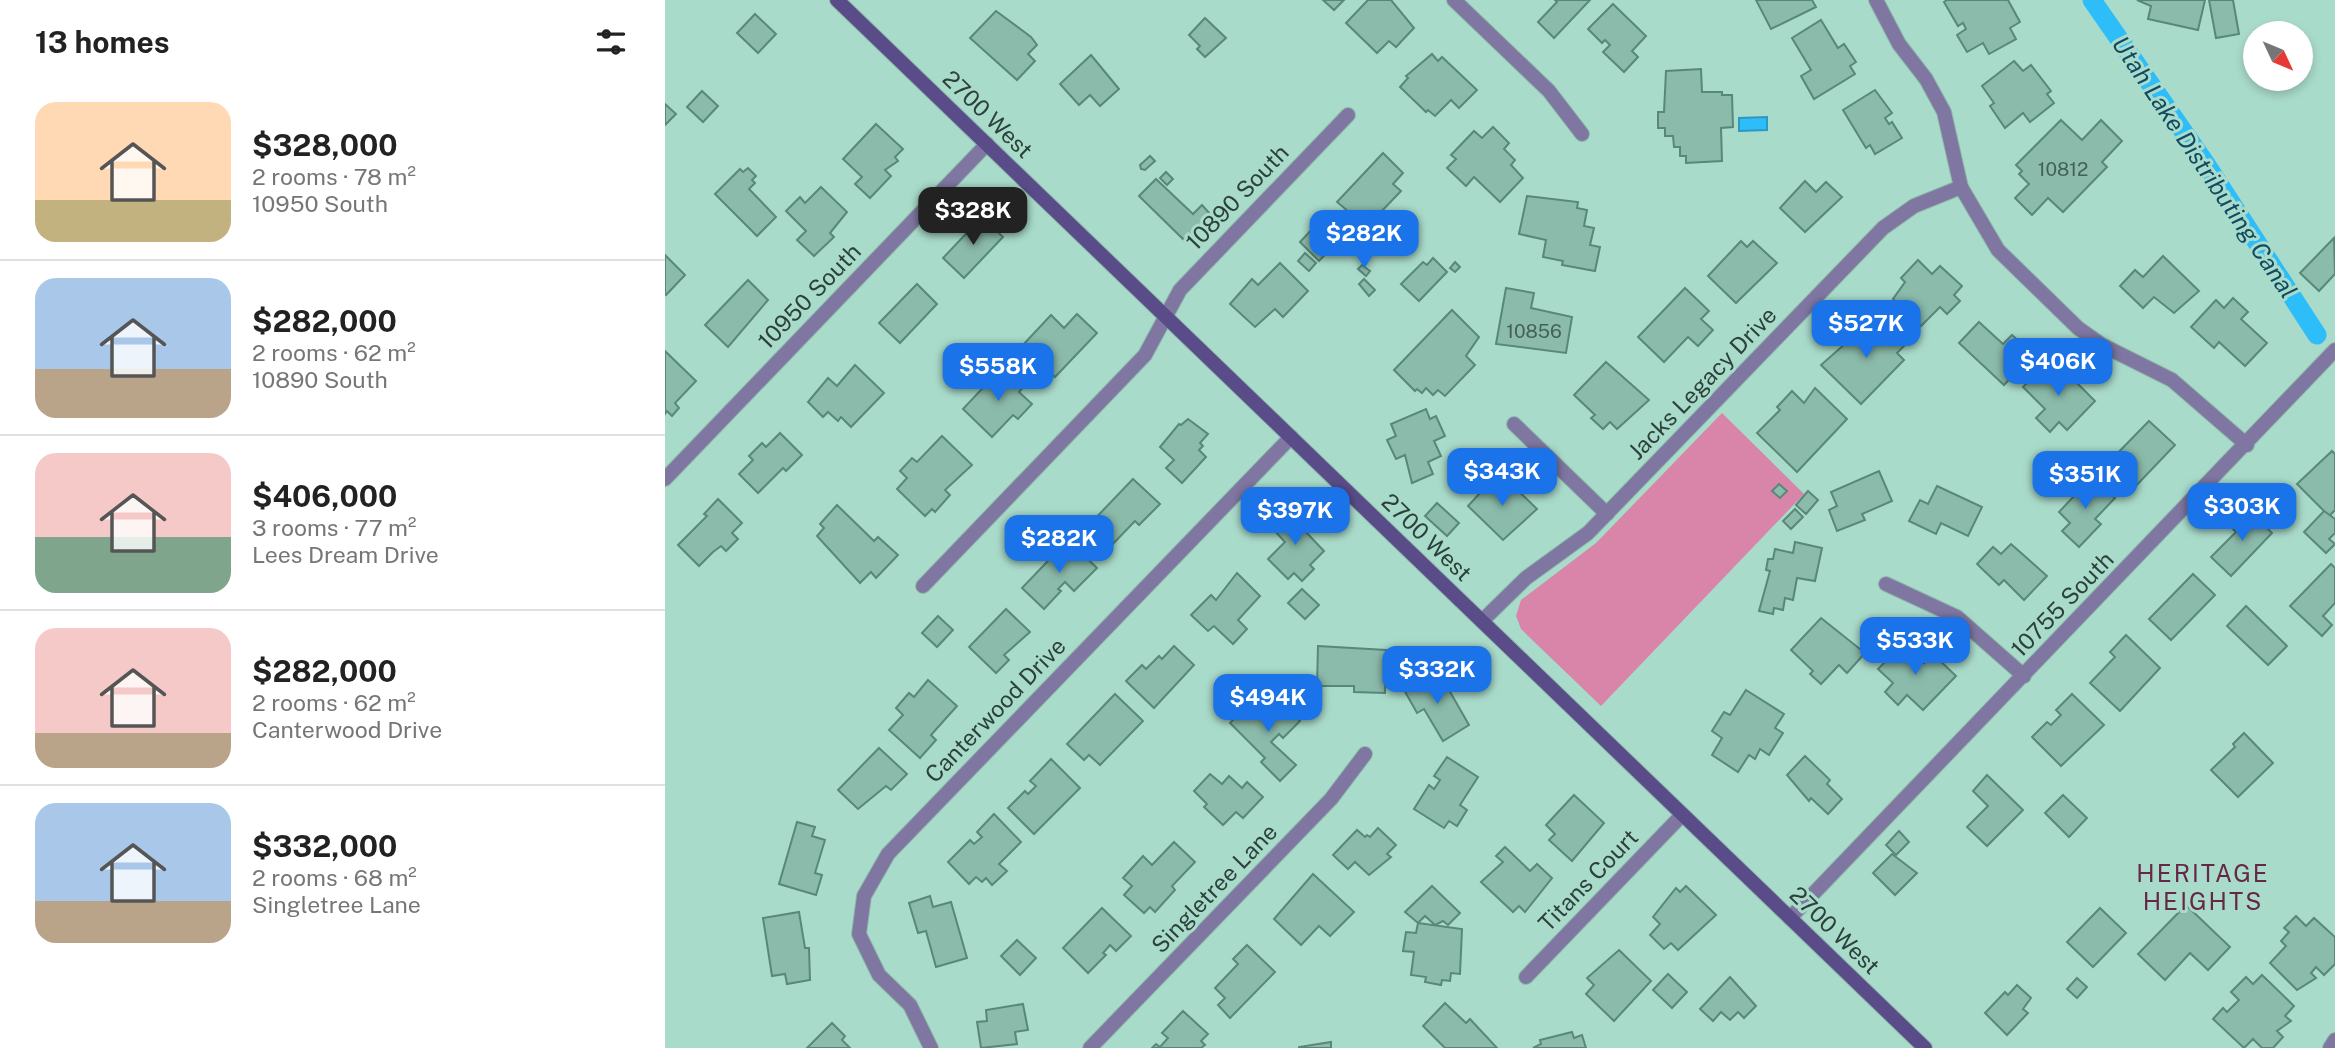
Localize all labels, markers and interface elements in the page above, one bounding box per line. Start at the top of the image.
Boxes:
north arrow [2243,21,2313,91]
map controls [2243,21,2313,91]
icon: filters [592,23,630,61]
text: 13 homes [35,24,170,60]
water label: Utah Lake Distributing Canal [2107,31,2303,303]
street label: 2700 West [938,65,1038,163]
text: $328,000 [252,127,398,163]
icon: home [91,130,175,214]
street label: 10890 South [1180,139,1294,255]
house number: 10812 [2038,158,2088,180]
text: 2 rooms · 78 m² [252,163,416,190]
pin: $328K [924,188,1022,247]
text: 10950 South [252,190,388,217]
text: $328K [934,196,1012,223]
pin: $282K [1315,210,1413,270]
text: $282K [1326,219,1402,246]
street label: 10950 South [752,238,866,354]
pin: $527K [1817,300,1915,360]
street label: Jacks Legacy Drive [1622,301,1782,465]
text: $282,000 [252,303,397,339]
icon: home [91,306,175,390]
text: $527K [1828,309,1904,336]
house number: 10856 [1506,320,1562,342]
pin: $406K [2009,338,2107,398]
text: 2 rooms · 62 m² [252,339,416,366]
pin: $558K [949,344,1047,403]
text: $406K [2019,347,2097,374]
text: $558K [959,352,1037,379]
text: 10890 South [252,366,388,393]
pin: $343K [1453,448,1551,508]
pin: $351K [2036,452,2134,511]
text: $343K [1463,457,1541,484]
text: $351K [2049,460,2121,487]
text: $406,000 [252,478,397,514]
icon: home [91,481,175,565]
pin: $303K [2193,484,2291,543]
pin: $397K [1246,488,1344,547]
street label: 2700 West [1377,488,1477,586]
text: $303K [2203,492,2281,519]
text: $397K [1257,496,1333,523]
text: 3 rooms · 77 m² [252,514,416,541]
pin: $282K [1010,516,1108,575]
text: $282K [1021,524,1097,551]
text: Lees Dream Drive [252,541,439,568]
street label: 10755 South [2005,546,2119,662]
pin: $533K [1866,618,1964,677]
text: $533K [1876,626,1954,653]
street label: Canterwood Drive [919,632,1071,788]
pin: $332K [1388,646,1486,706]
text: $282,000 [252,653,397,689]
text: $332K [1398,655,1476,682]
icon: home [91,656,175,740]
pin: $494K [1219,674,1317,734]
text: $494K [1229,683,1307,710]
text: 2 rooms · 62 m² [252,689,416,716]
text: Canterwood Drive [252,716,442,743]
street label: Singletree Lane [1146,818,1282,958]
street label: Titans Court [1533,823,1643,937]
text: $332,000 [252,828,397,864]
icon: home [91,831,175,915]
district label: HERITAGE HEIGHTS [2136,859,2270,915]
text: 2 rooms · 68 m² [252,864,417,891]
street label: 2700 West [1785,881,1885,979]
text: Singletree Lane [252,891,421,918]

